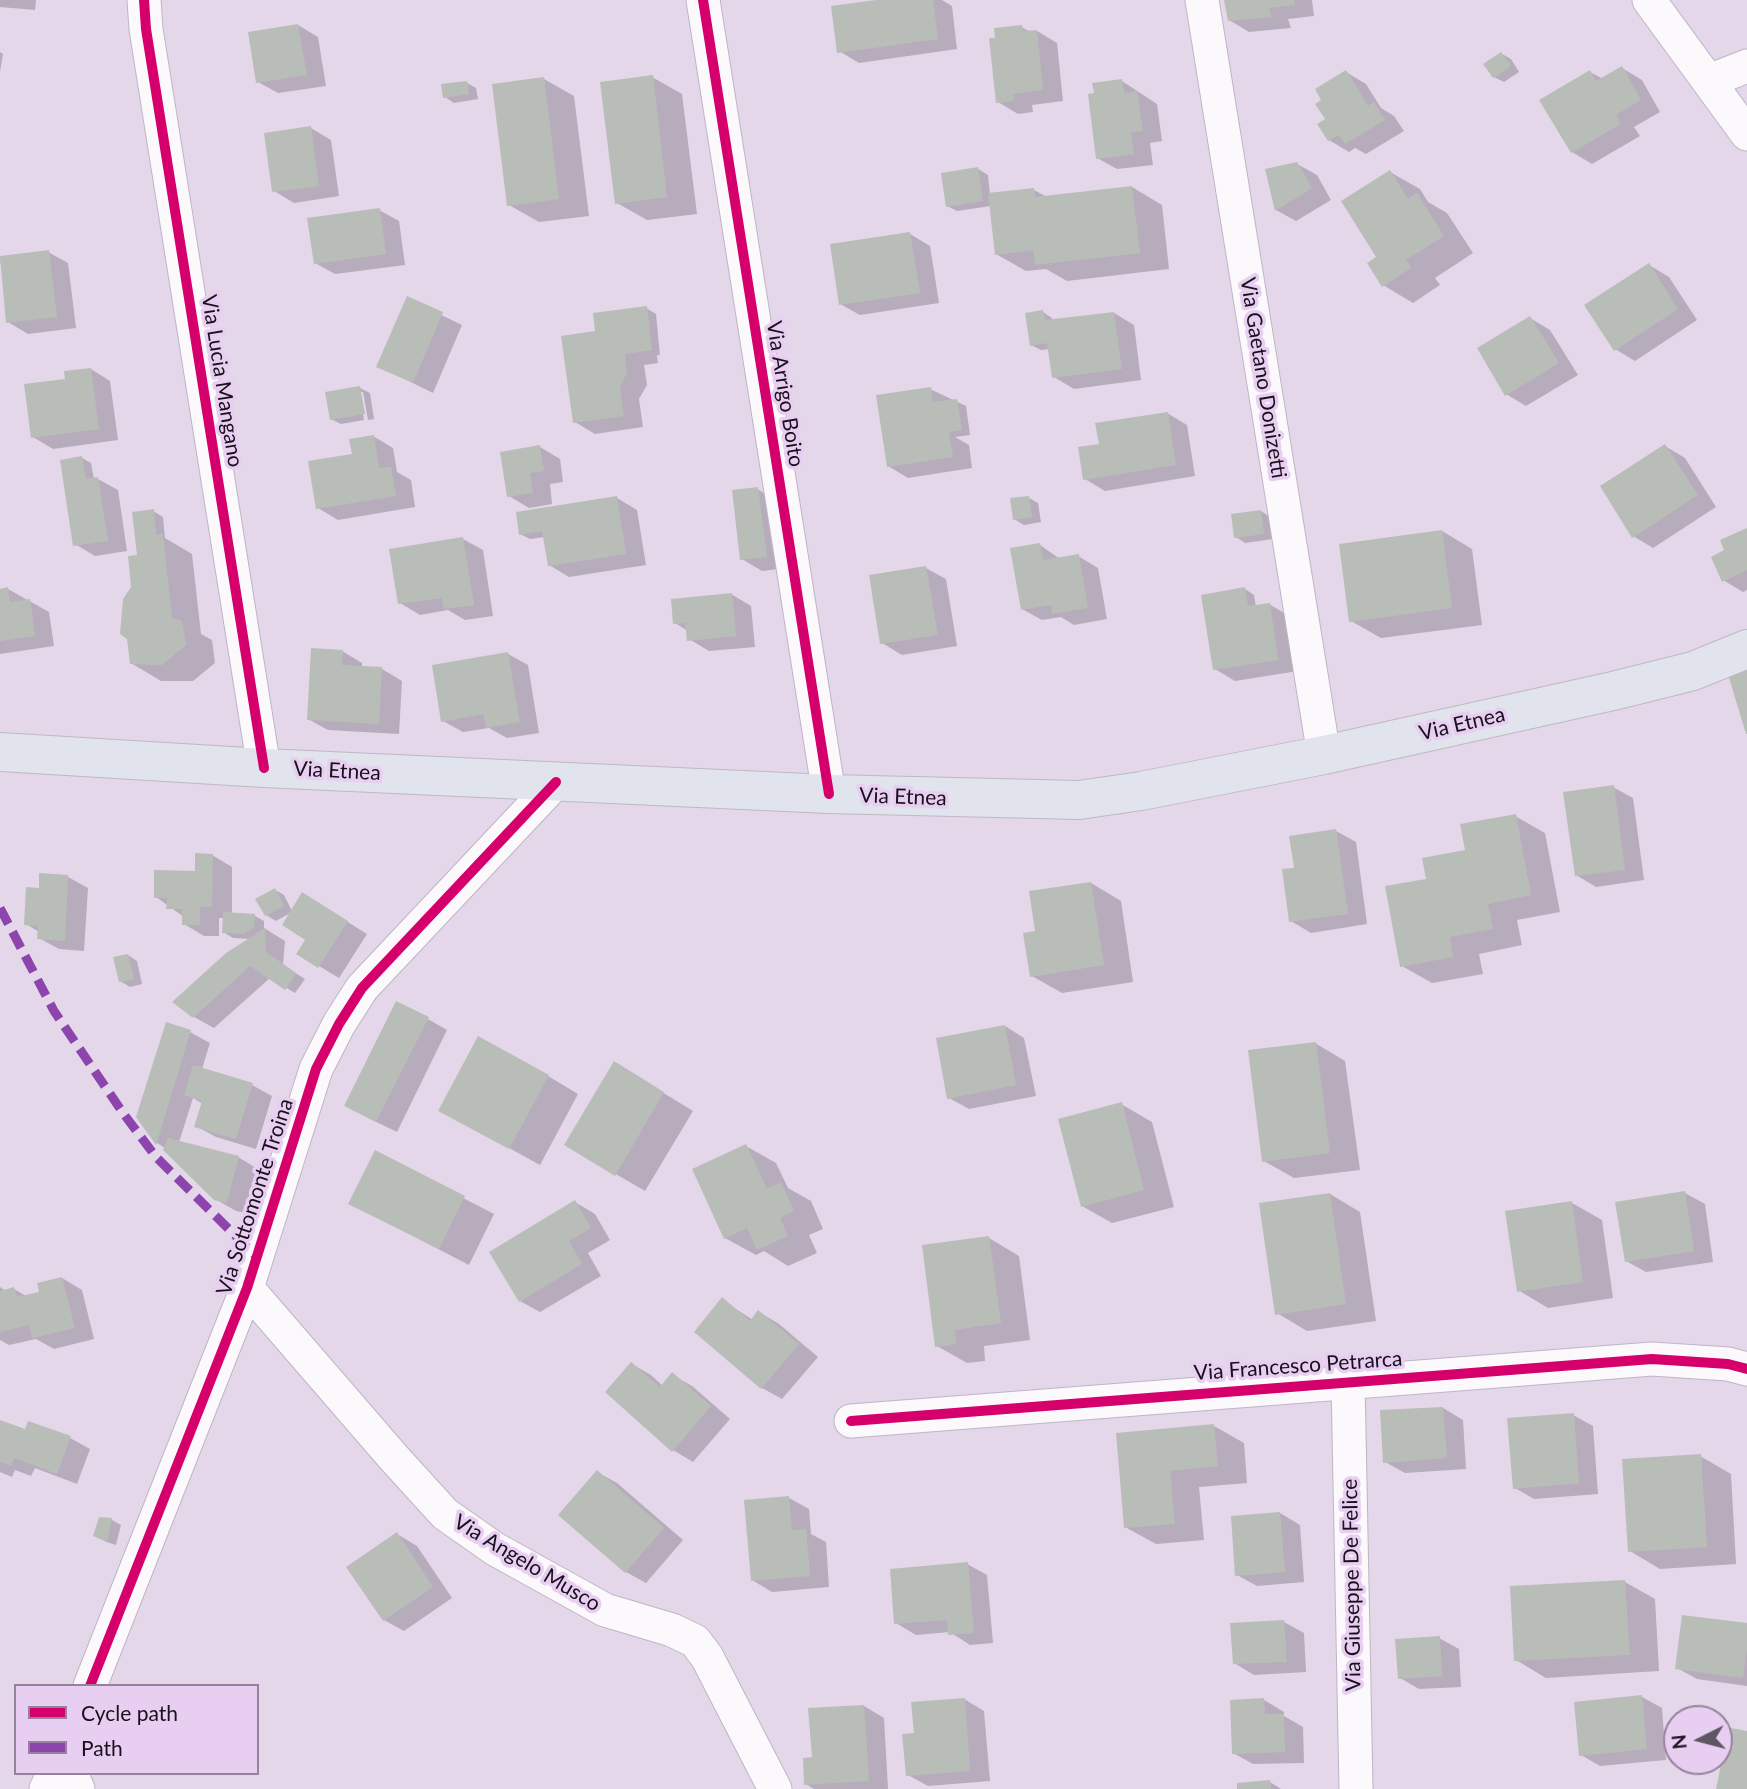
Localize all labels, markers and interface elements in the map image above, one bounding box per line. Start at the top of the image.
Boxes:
street label: Via Gaetano Donizetti [1235,276,1291,480]
street label: Via Lucia Mangano [196,293,248,469]
street label: Via Arrigo Boito [761,319,809,469]
street label: Via Etnea [1417,702,1507,746]
street label: Via Etnea [293,756,381,786]
street label: Via Etnea [859,783,947,811]
street label: Via Sottomonte Troina [211,1095,299,1299]
street label: Via Francesco Petrarca [1193,1346,1403,1386]
street label: Via Giuseppe De Felice [1338,1479,1366,1691]
street label: Via Angelo Musco [449,1509,605,1617]
legend [14,1684,259,1775]
text: Cycle path [81,1700,178,1725]
north arrow [1663,1705,1733,1775]
text: N [1666,1734,1691,1751]
text: Path [81,1735,123,1760]

